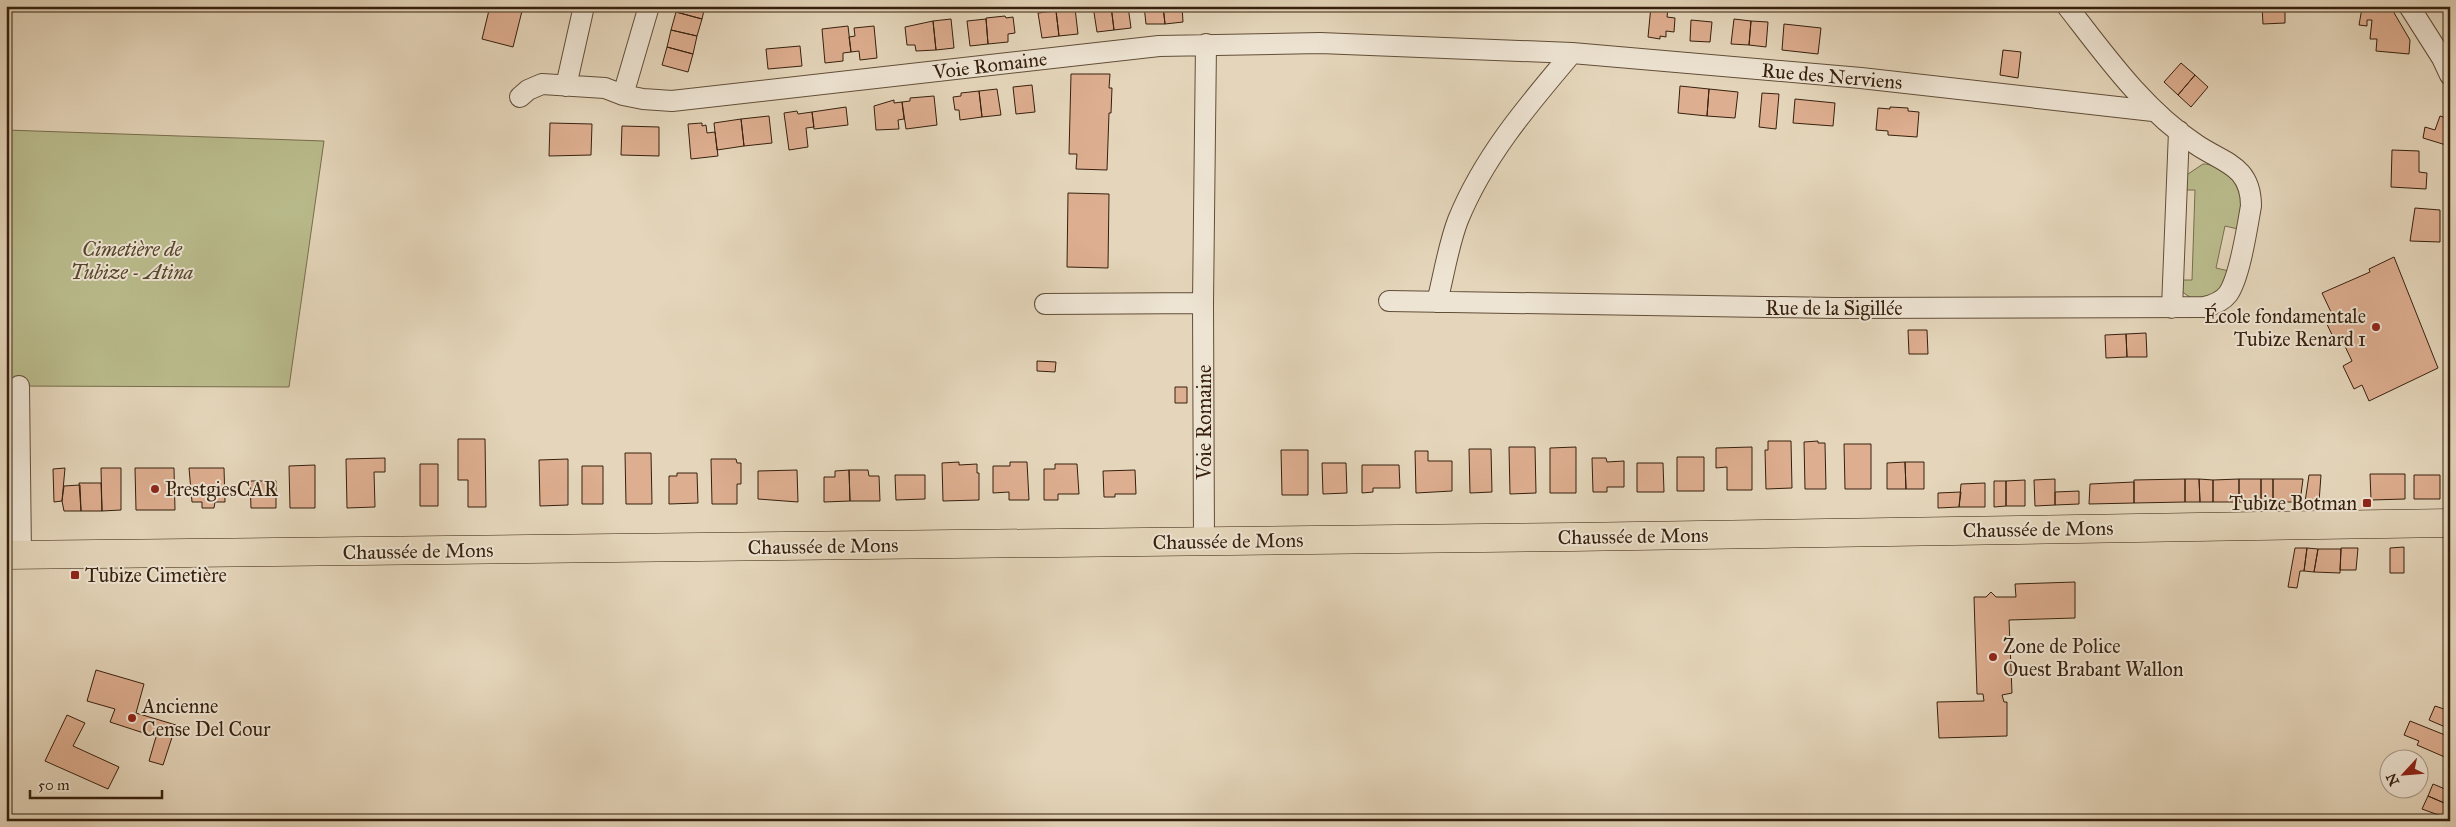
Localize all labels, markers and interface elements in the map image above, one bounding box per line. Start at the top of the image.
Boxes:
street label: Voie Romaine [931,46,1048,84]
street label: Rue des Nerviens [1761,58,1903,94]
park label: Cimetière de Tubize - Atina [71,237,193,284]
street label: Rue de la Sigillée [1765,296,1903,321]
place label: École fondamentale Tubize Renard 1 [2204,302,2366,351]
marker: École fondamentale Tubize Renard 1 [2370,321,2382,333]
street label: Voie Romaine [1192,365,1216,480]
place label: PrestgiesCAR [165,477,279,502]
marker: PrestgiesCAR [149,483,161,495]
place label: Tubize Botman [2229,491,2357,515]
marker: Tubize Botman [2361,497,2373,509]
street label: Chaussée de Mons [1962,516,2114,542]
street label: Chaussée de Mons [1557,523,1709,549]
street label: Chaussée de Mons [1152,528,1304,554]
street label: Chaussée de Mons [747,533,899,559]
street label: Chaussée de Mons [342,538,494,564]
place label: Tubize Cimetière [85,563,227,587]
marker: Tubize Cimetière [69,569,81,581]
place label: Zone de Police Ouest Brabant Wallon [2003,634,2184,681]
marker: Zone de Police Ouest Brabant Wallon [1987,651,1999,663]
place label: Ancienne Cense Del Cour [141,694,271,741]
marker: Ancienne Cense Del Cour [126,712,138,724]
north arrow [2378,750,2428,800]
scale bar [30,767,162,799]
text: N [2382,770,2403,789]
text: 50 m [38,776,70,794]

